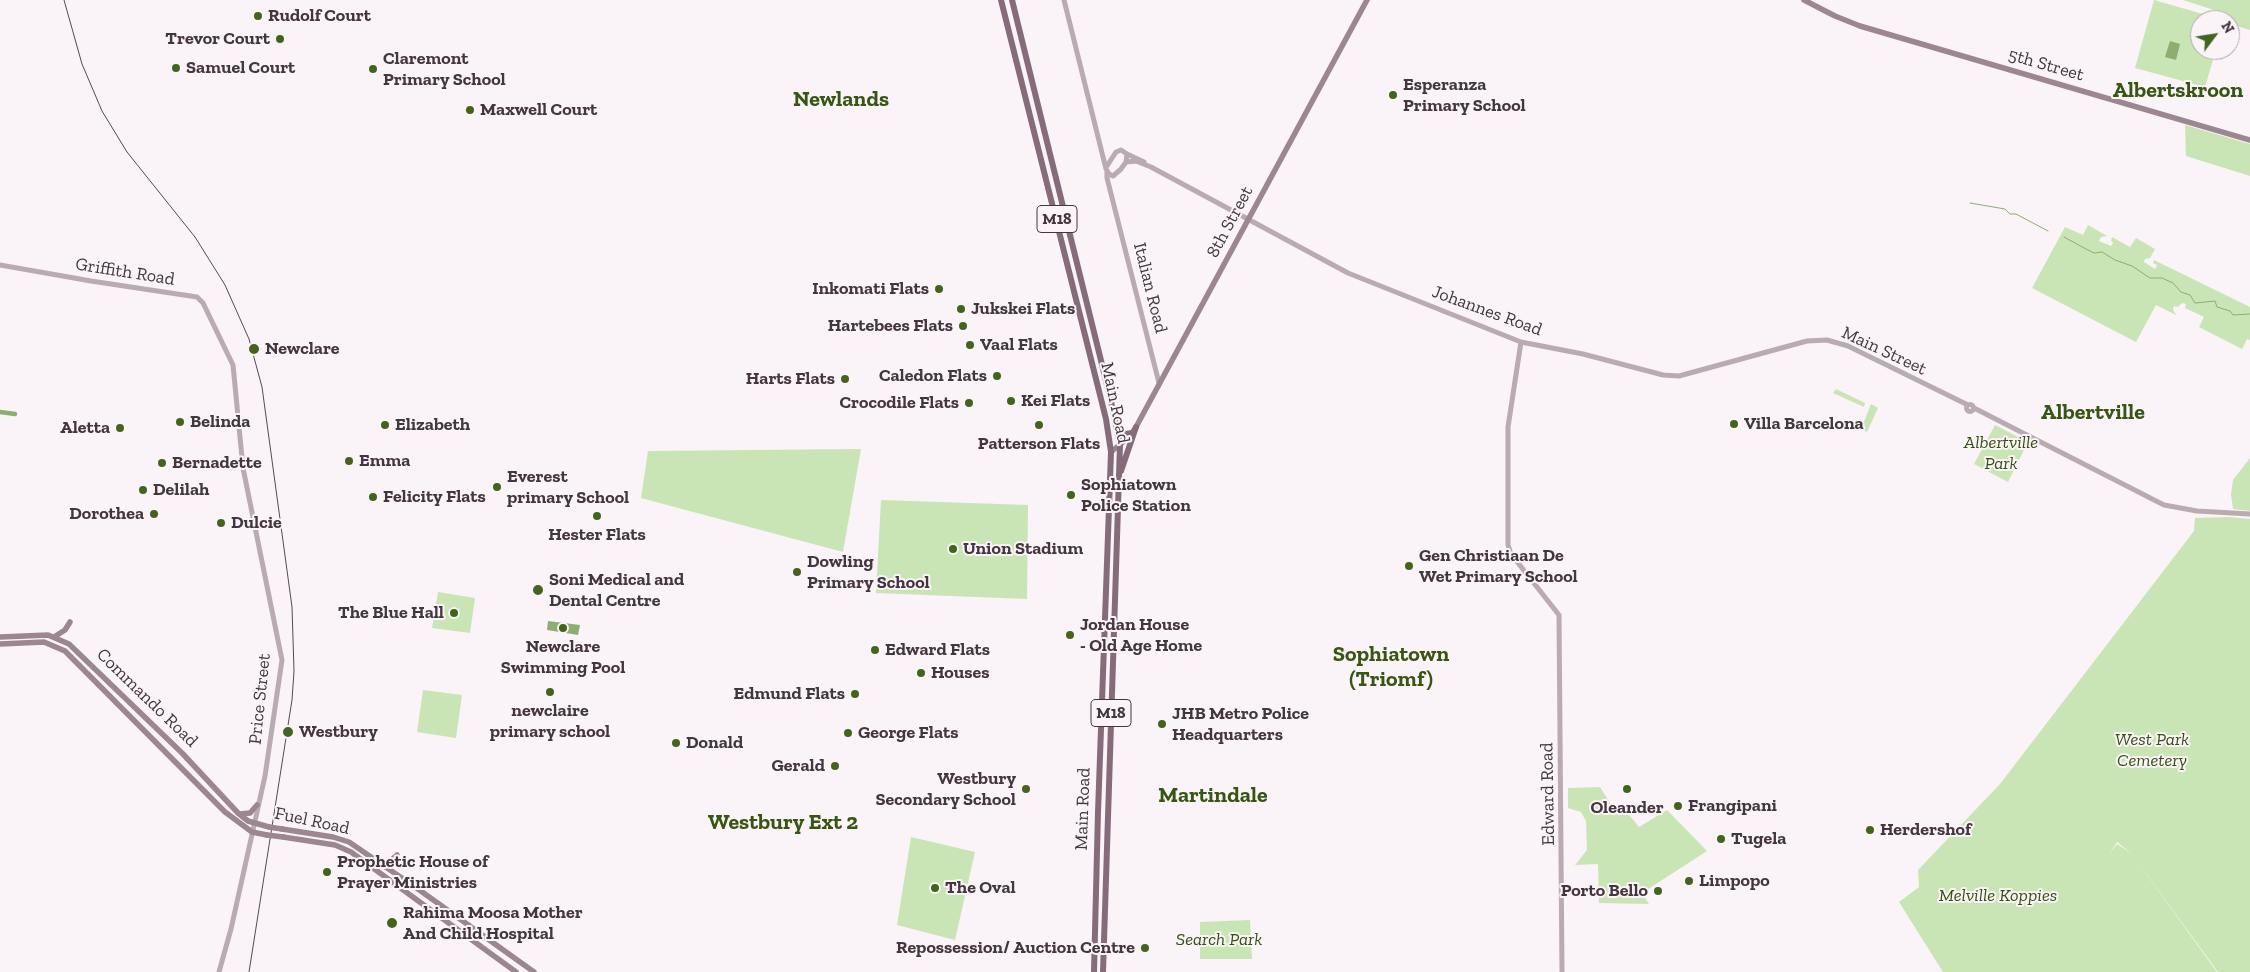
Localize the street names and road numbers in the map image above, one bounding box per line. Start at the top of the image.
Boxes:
street label: 5th Street [2006,44,2086,86]
street label: 8th Street [1202,183,1258,261]
road number: M18 [1037,205,1077,232]
street label: Italian Road [1128,241,1172,335]
street label: Griffith Road [74,253,176,291]
street label: Johannes Road [1429,281,1545,341]
street label: Main Street [1838,322,1930,380]
street label: Main Road [1096,360,1134,446]
street label: Commando Road [92,644,202,752]
street label: Price Street [244,653,276,745]
road number: M18 [1091,700,1131,726]
street label: Edward Road [1536,742,1560,846]
street label: Main Road [1071,767,1095,851]
street label: Fuel Road [272,803,352,839]

